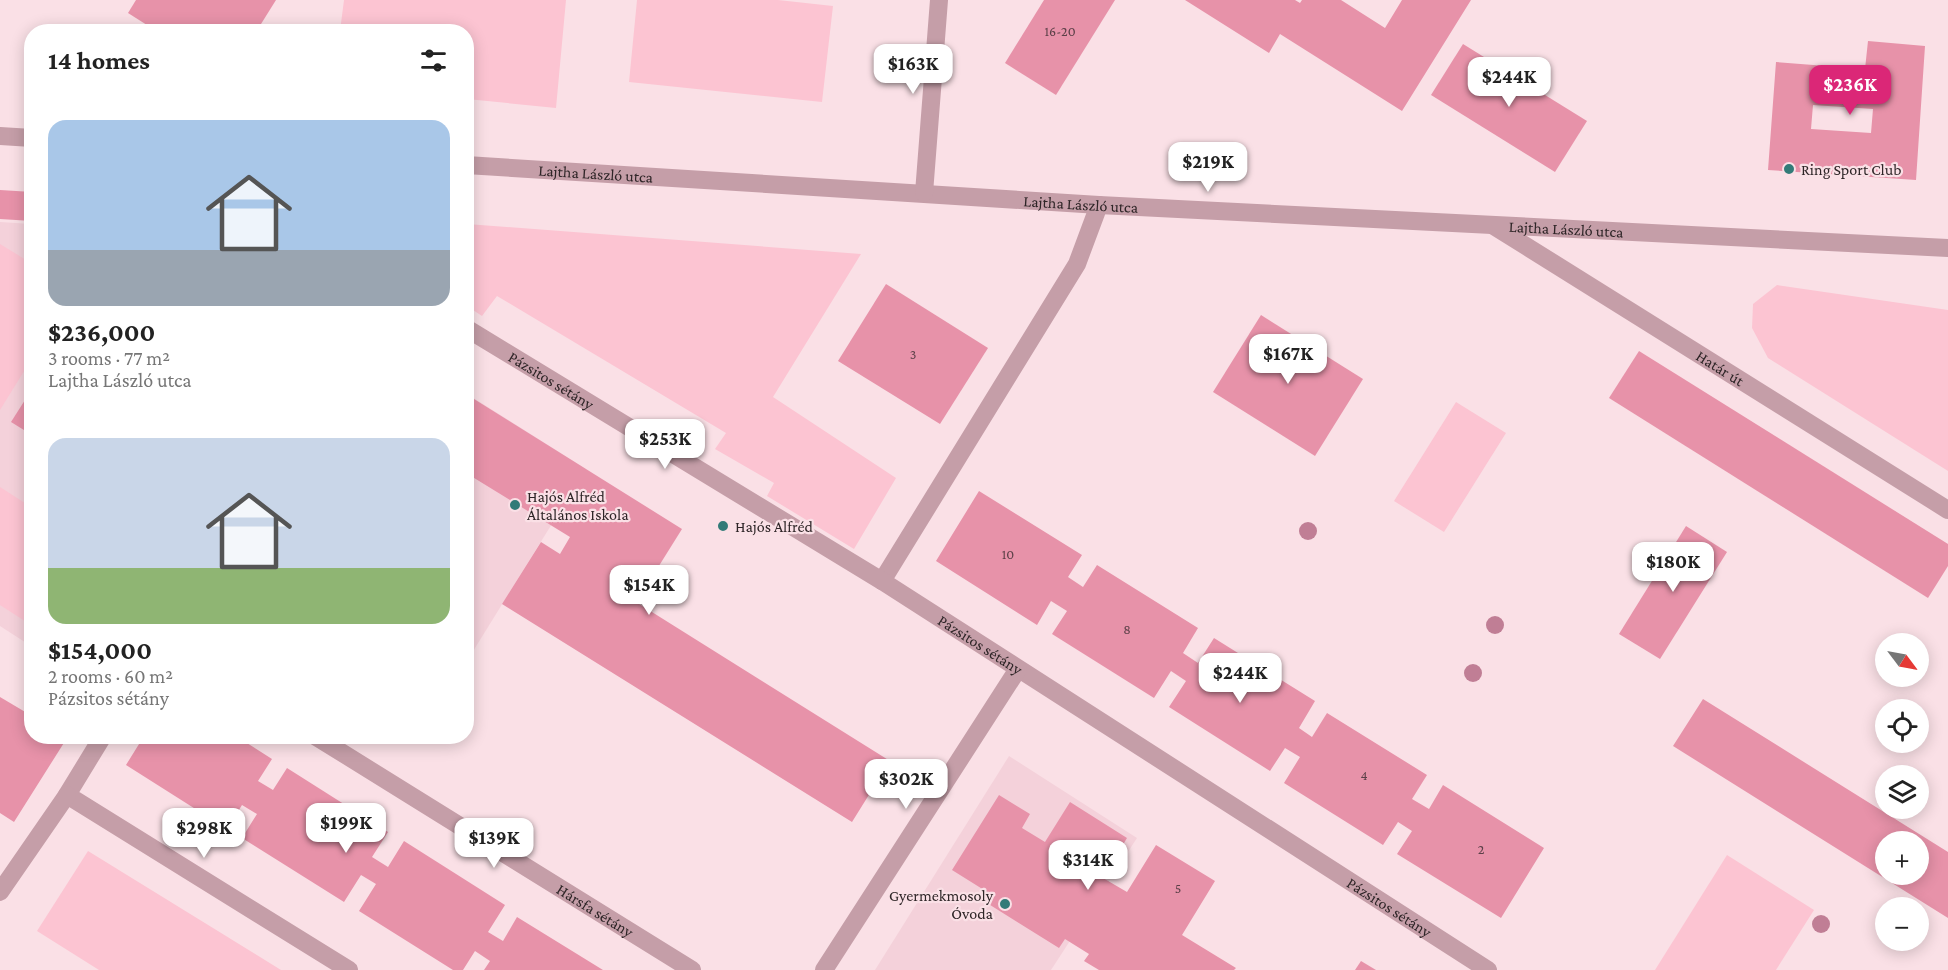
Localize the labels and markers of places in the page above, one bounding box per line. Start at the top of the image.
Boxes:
pin: $163K [871,44,955,95]
pin: $244K [1467,57,1551,108]
pin: $236K [1808,65,1892,116]
pin: $219K [1166,142,1250,193]
place label: Ring Sport Club [1801,161,1902,179]
marker: Ring Sport Club [1782,162,1796,176]
pin: $167K [1246,334,1330,385]
pin: $253K [623,419,707,470]
place label: Hajós Alfréd Általános Iskola [527,488,629,523]
marker: Hajós Alfréd Általános Iskola [508,498,522,512]
place label: Hajós Alfréd [735,518,813,536]
marker: Hajós Alfréd [716,519,730,533]
pin: $180K [1631,542,1715,593]
pin: $154K [607,565,691,616]
pin: $244K [1198,653,1282,704]
pin: $302K [864,759,948,810]
pin: $199K [304,803,388,854]
pin: $298K [162,808,246,859]
pin: $139K [452,818,536,869]
pin: $314K [1046,840,1130,891]
place label: Gyermekmosoly Óvoda [889,887,994,922]
marker: Gyermekmosoly Óvoda [998,897,1012,911]

